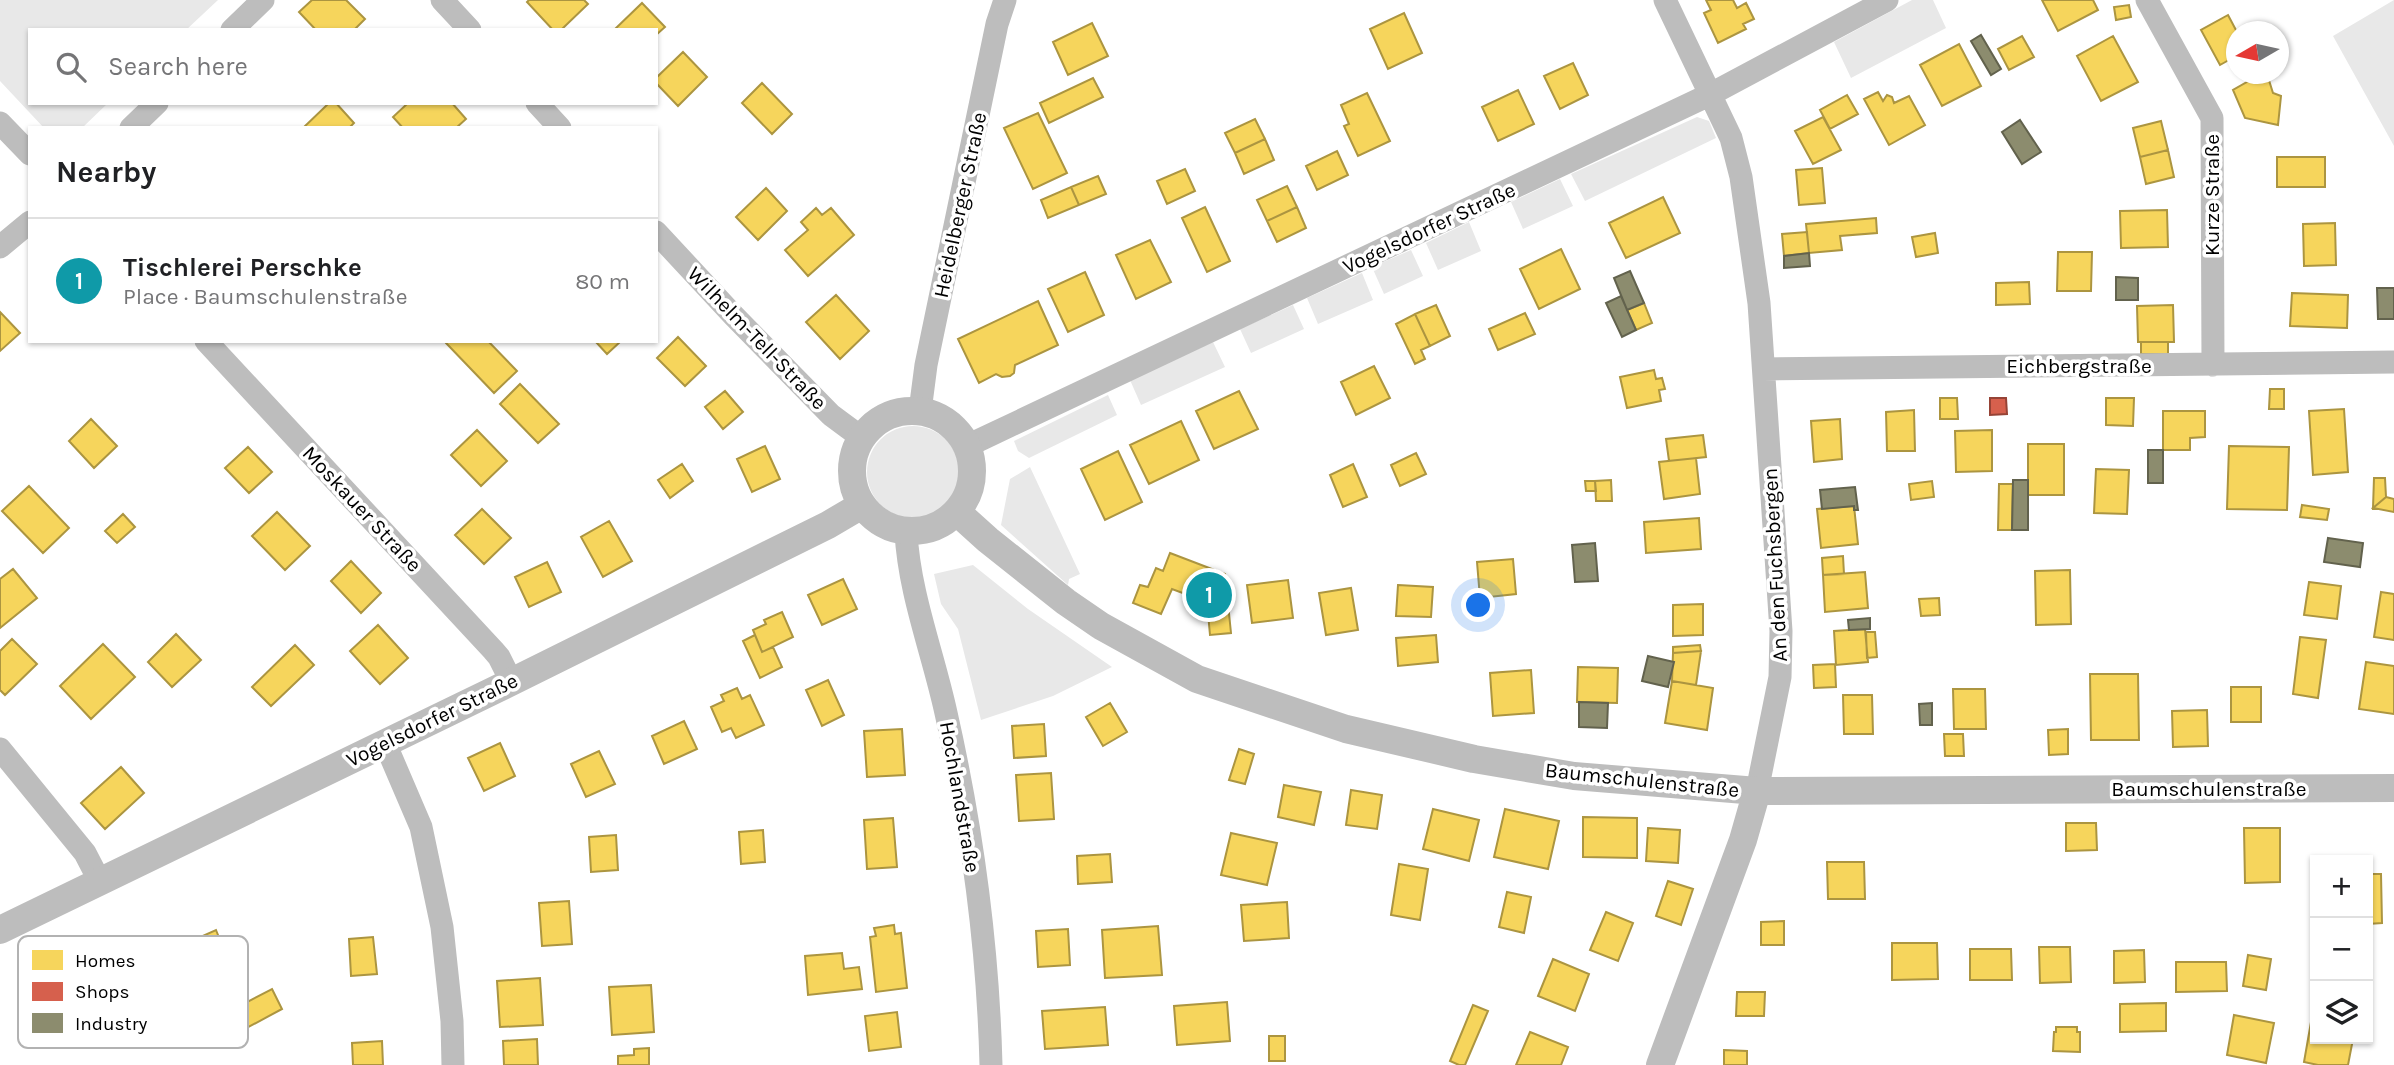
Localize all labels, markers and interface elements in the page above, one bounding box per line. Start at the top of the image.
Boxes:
north arrow [2226,21,2289,84]
search box [28,28,658,105]
icon: search [52,48,90,86]
text: Search here [108,51,248,82]
street label: Heidelberger Straße [929,110,991,300]
street label: Kurze Straße [2200,134,2224,256]
text: Nearby [56,154,156,190]
street label: Vogelsdorfer Straße [1339,177,1519,279]
text: Tischlerei Perschke [123,252,362,283]
street label: Wilhelm-Tell-Straße [683,262,831,414]
text: 1 [75,268,83,295]
text: 80 m [575,268,630,295]
text: Place · Baumschulenstraße [123,283,407,310]
street label: Eichbergstraße [2006,354,2152,378]
street label: Moskauer Straße [298,441,426,577]
street label: An den Fuchsbergen [1758,467,1792,663]
pin: 1 [1186,569,1232,621]
your location [1461,588,1495,622]
street label: Vogelsdorfer Straße [342,668,522,772]
street label: Hochlandstraße [935,719,985,875]
street label: Baumschulenstraße [1544,758,1740,802]
street label: Baumschulenstraße [2111,777,2307,801]
map controls [2310,855,2373,1044]
button: + [2310,855,2373,918]
button: − [2310,918,2373,981]
legend [18,936,248,1048]
text: Homes [75,950,136,972]
text: Shops [75,981,129,1003]
button: layers [2310,981,2373,1044]
text: Industry [75,1013,148,1035]

